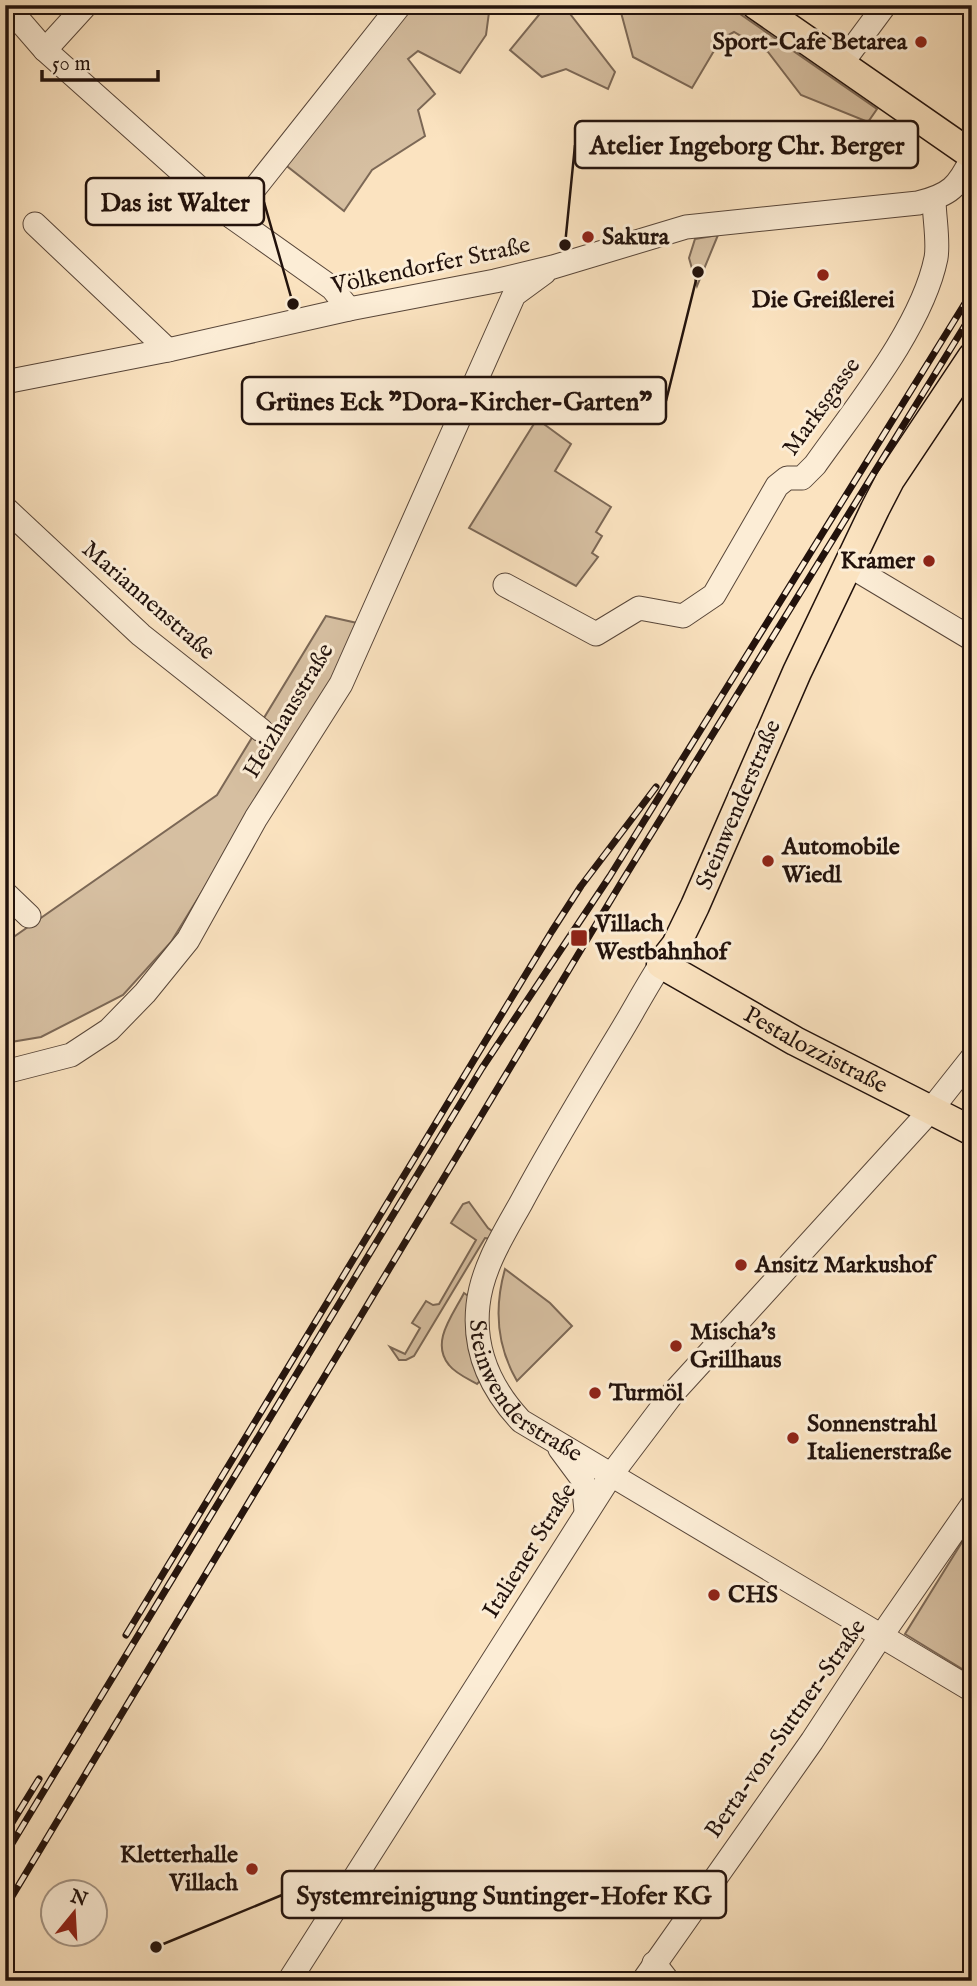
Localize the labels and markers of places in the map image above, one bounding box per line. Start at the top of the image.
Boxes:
place label: Sport-Cafe Betarea [713,27,908,58]
marker: Sport-Cafe Betarea [913,34,929,50]
callout: Atelier Ingeborg Chr. Berger [575,121,918,168]
callout: Das ist Walter [86,178,264,225]
place label: Sakura [602,222,670,253]
marker: Sakura [580,229,596,245]
marker: Die Greißlerei [815,267,831,283]
place label: Die Greißlerei [751,285,895,316]
callout: Grünes Eck "Dora-Kircher-Garten" [242,377,666,424]
place label: Kramer [840,546,915,577]
marker: Kramer [921,553,937,569]
place label: Automobile Wiedl [781,832,900,891]
marker: Automobile Wiedl [760,853,776,869]
place label: Villach Westbahnhof [594,909,732,968]
marker: Villach Westbahnhof [569,928,589,948]
place label: Ansitz Markushof [754,1250,937,1281]
marker: Ansitz Markushof [733,1257,749,1273]
place label: Mischa's Grillhaus [690,1317,782,1376]
marker: Mischa's Grillhaus [668,1338,684,1354]
place label: Turmöl [608,1378,684,1409]
marker: Turmöl [587,1385,603,1401]
place label: Sonnenstrahl Italienerstraße [807,1409,952,1468]
marker: Sonnenstrahl Italienerstraße [785,1430,801,1446]
place label: CHS [728,1580,778,1611]
marker: CHS [706,1587,722,1603]
place label: Kletterhalle Villach [120,1840,238,1899]
marker: Kletterhalle Villach [244,1861,260,1877]
callout: Systemreinigung Suntinger-Hofer KG [282,1871,726,1918]

